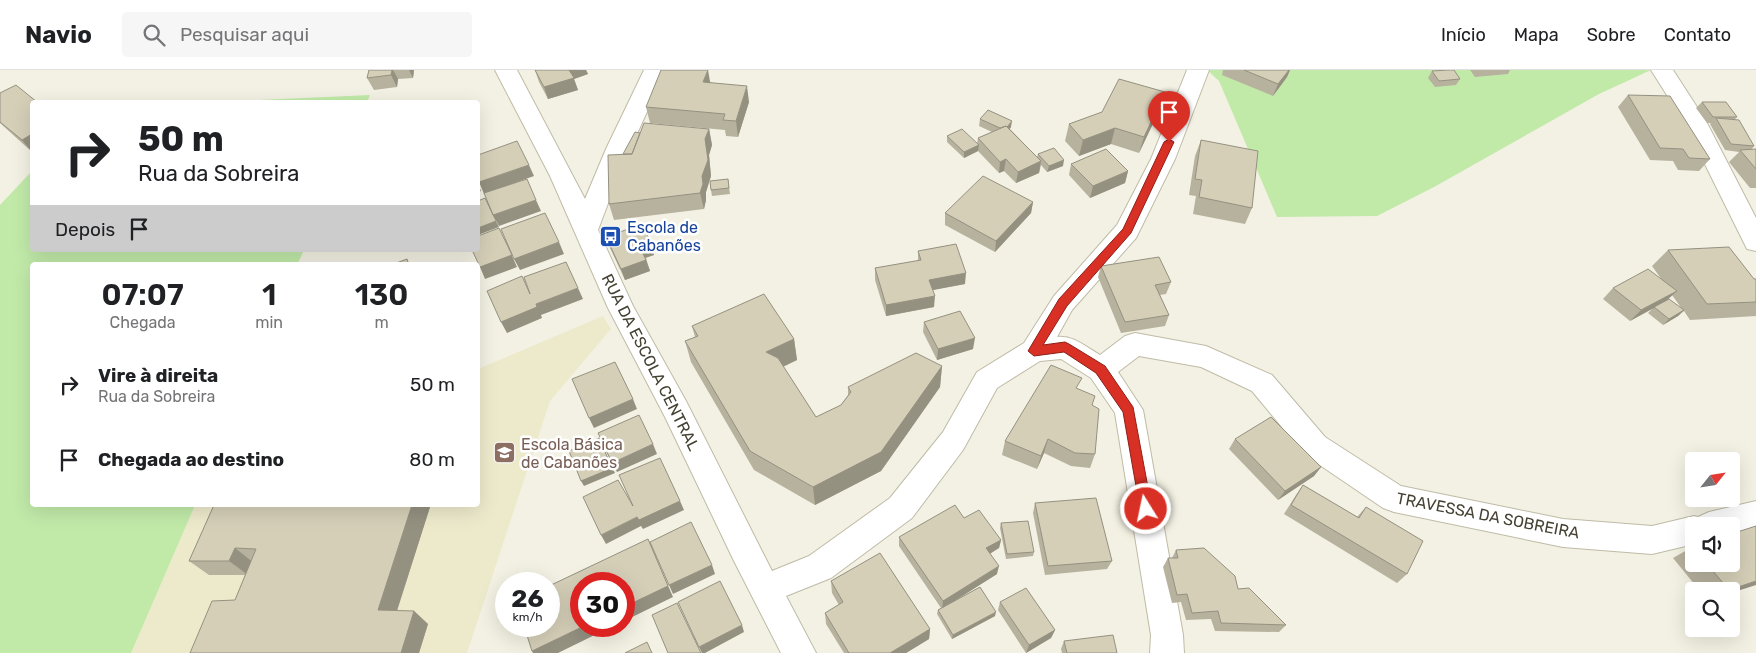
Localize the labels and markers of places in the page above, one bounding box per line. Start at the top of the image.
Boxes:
pin [1148,91,1190,142]
place label: Escola de Cabanões [627,218,701,255]
bus stop icon: Escola de Cabanões [599,224,623,248]
place label: Escola Básica de Cabanões [521,435,623,472]
school or university icon: Escola Básica de Cabanões [493,441,517,465]

